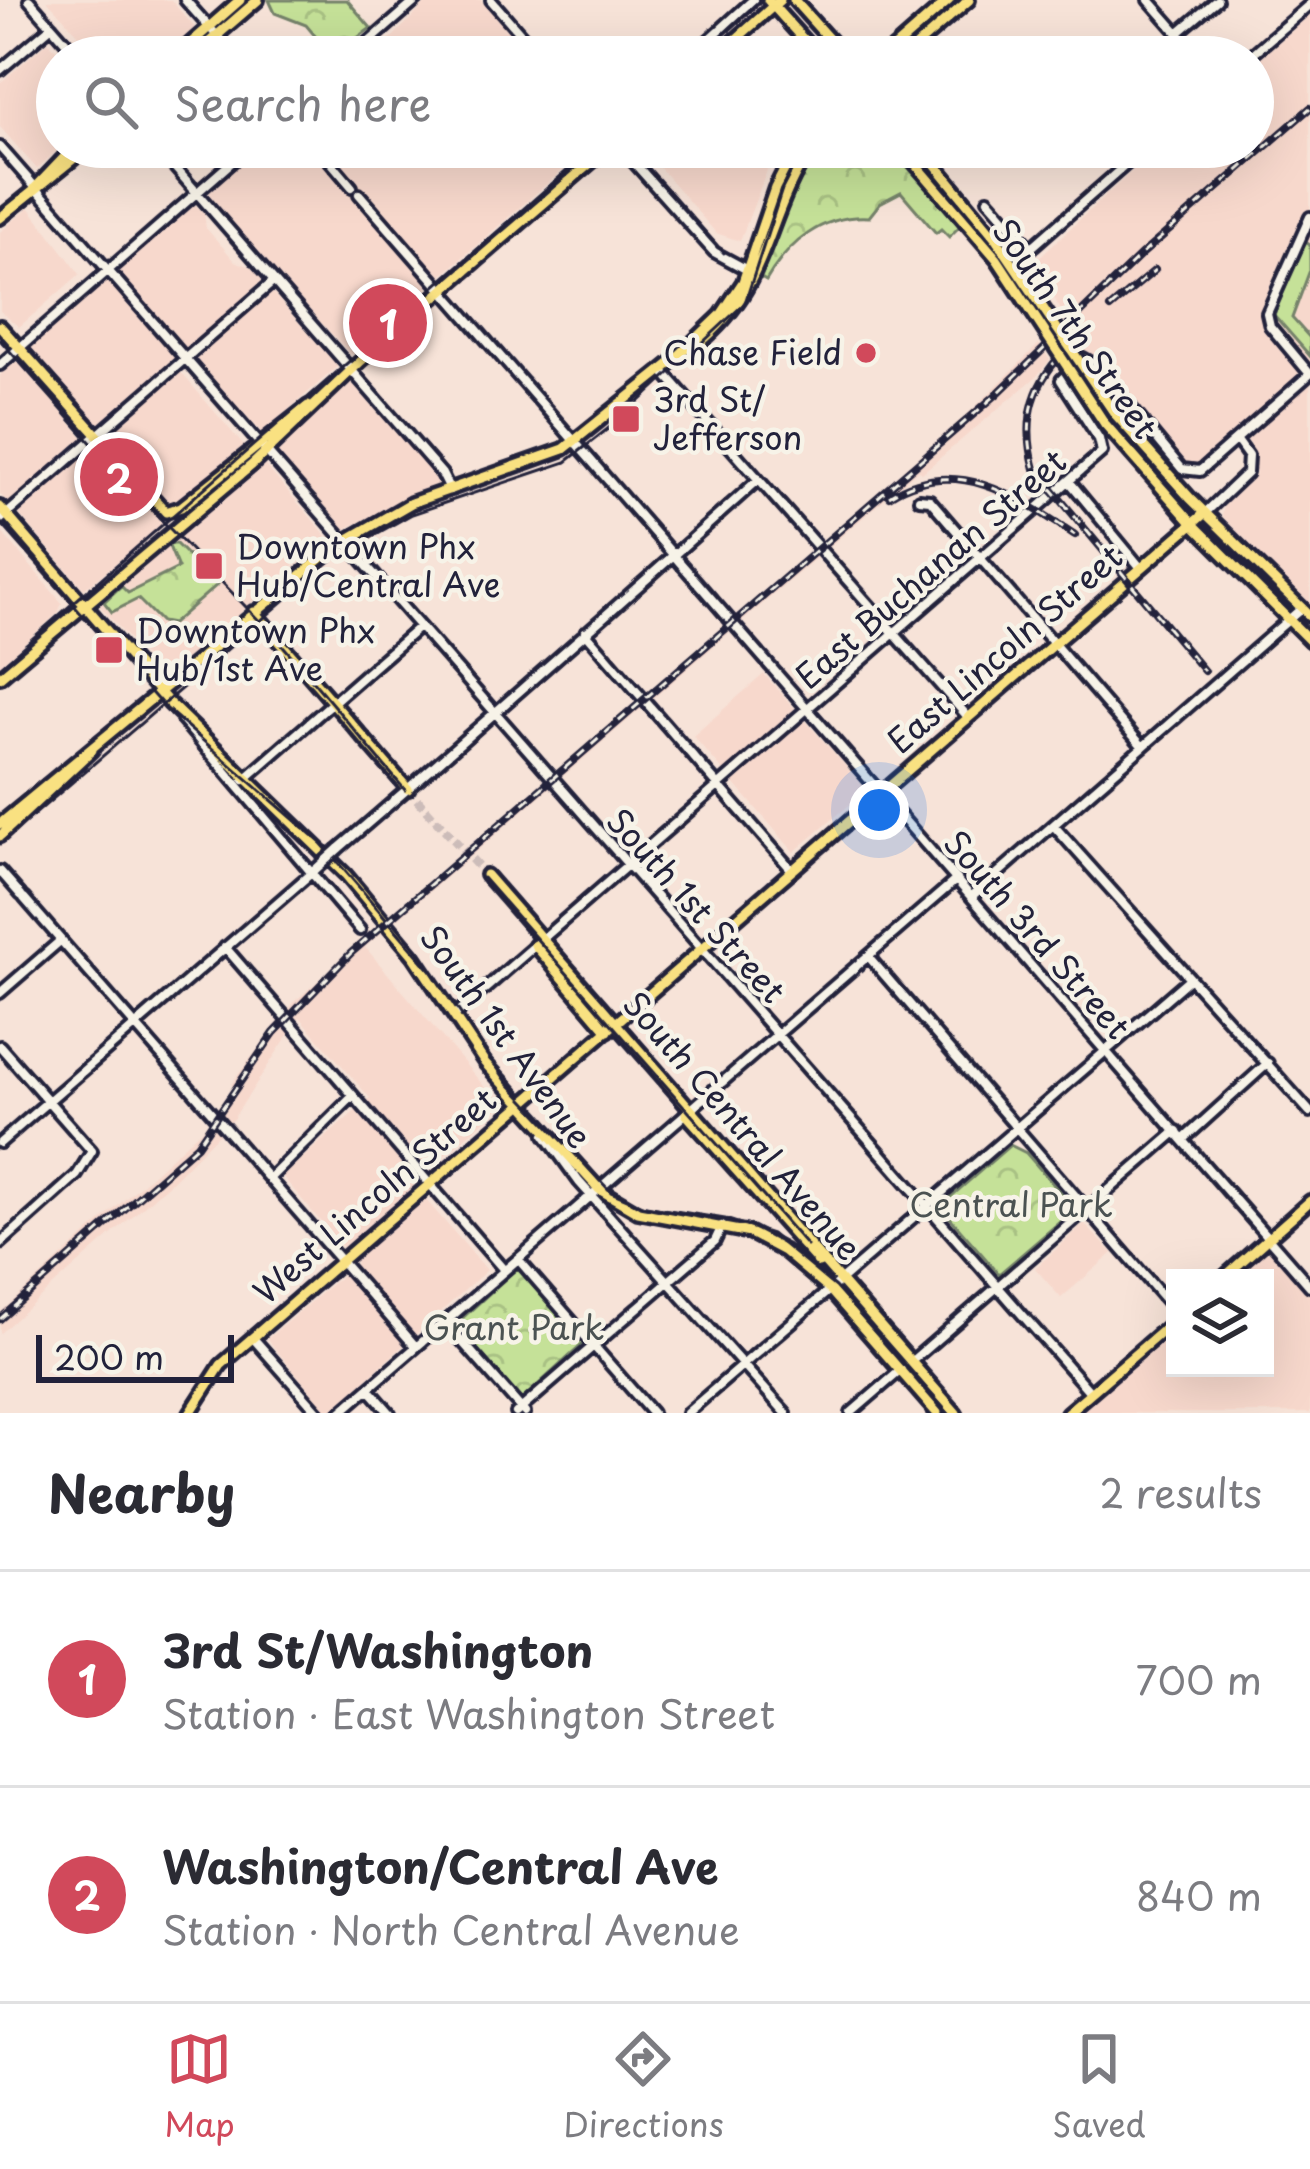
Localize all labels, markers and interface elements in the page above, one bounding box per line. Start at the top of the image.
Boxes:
search box [36,36,1274,168]
text: Search here [174,68,431,136]
icon: search [78,69,144,135]
street label: South 7th Street [982,208,1171,448]
pin: 1 [349,278,427,368]
place label: Chase Field [663,326,842,376]
marker: Chase Field [853,340,879,366]
place label: 3rd St/ Jefferson [653,373,802,461]
marker: 3rd St/ Jefferson [610,403,642,435]
pin: 2 [80,432,158,522]
street label: East Buchanan Street [783,436,1076,699]
place label: Downtown Phx Hub/Central Ave [236,520,501,608]
street label: East Lincoln Street [875,531,1132,764]
marker: Downtown Phx Hub/Central Ave [193,550,225,582]
place label: Downtown Phx Hub/1st Ave [136,604,376,692]
marker: Downtown Phx Hub/1st Ave [93,634,125,666]
your location [849,780,909,840]
street label: South 1st Street [596,796,799,1013]
street label: South 3rd Street [934,818,1144,1049]
street label: South 1st Avenue [410,914,606,1158]
street label: South Central Avenue [613,979,874,1270]
street label: West Lincoln Street [241,1074,506,1314]
park label: Central Park [909,1178,1113,1228]
map controls [1166,1269,1274,1377]
button: layers [1166,1269,1274,1377]
park label: Grant Park [424,1301,604,1351]
scale bar [36,1329,234,1382]
text: 200 m [54,1331,164,1381]
text: Nearby [48,1453,235,1530]
text: 2 results [1100,1462,1262,1521]
text: 3rd St/Washington [162,1615,593,1683]
text: 1 [78,1649,96,1708]
text: 700 m [1136,1649,1262,1708]
text: Station · East Washington Street [162,1683,775,1742]
text: Washington/Central Ave [162,1831,718,1899]
text: 2 [73,1865,101,1924]
text: 840 m [1136,1865,1262,1924]
text: Station · North Central Avenue [162,1899,740,1958]
tab: Map [164,2026,235,2148]
tab: Directions [563,2026,724,2148]
tab: Saved [1052,2026,1146,2148]

